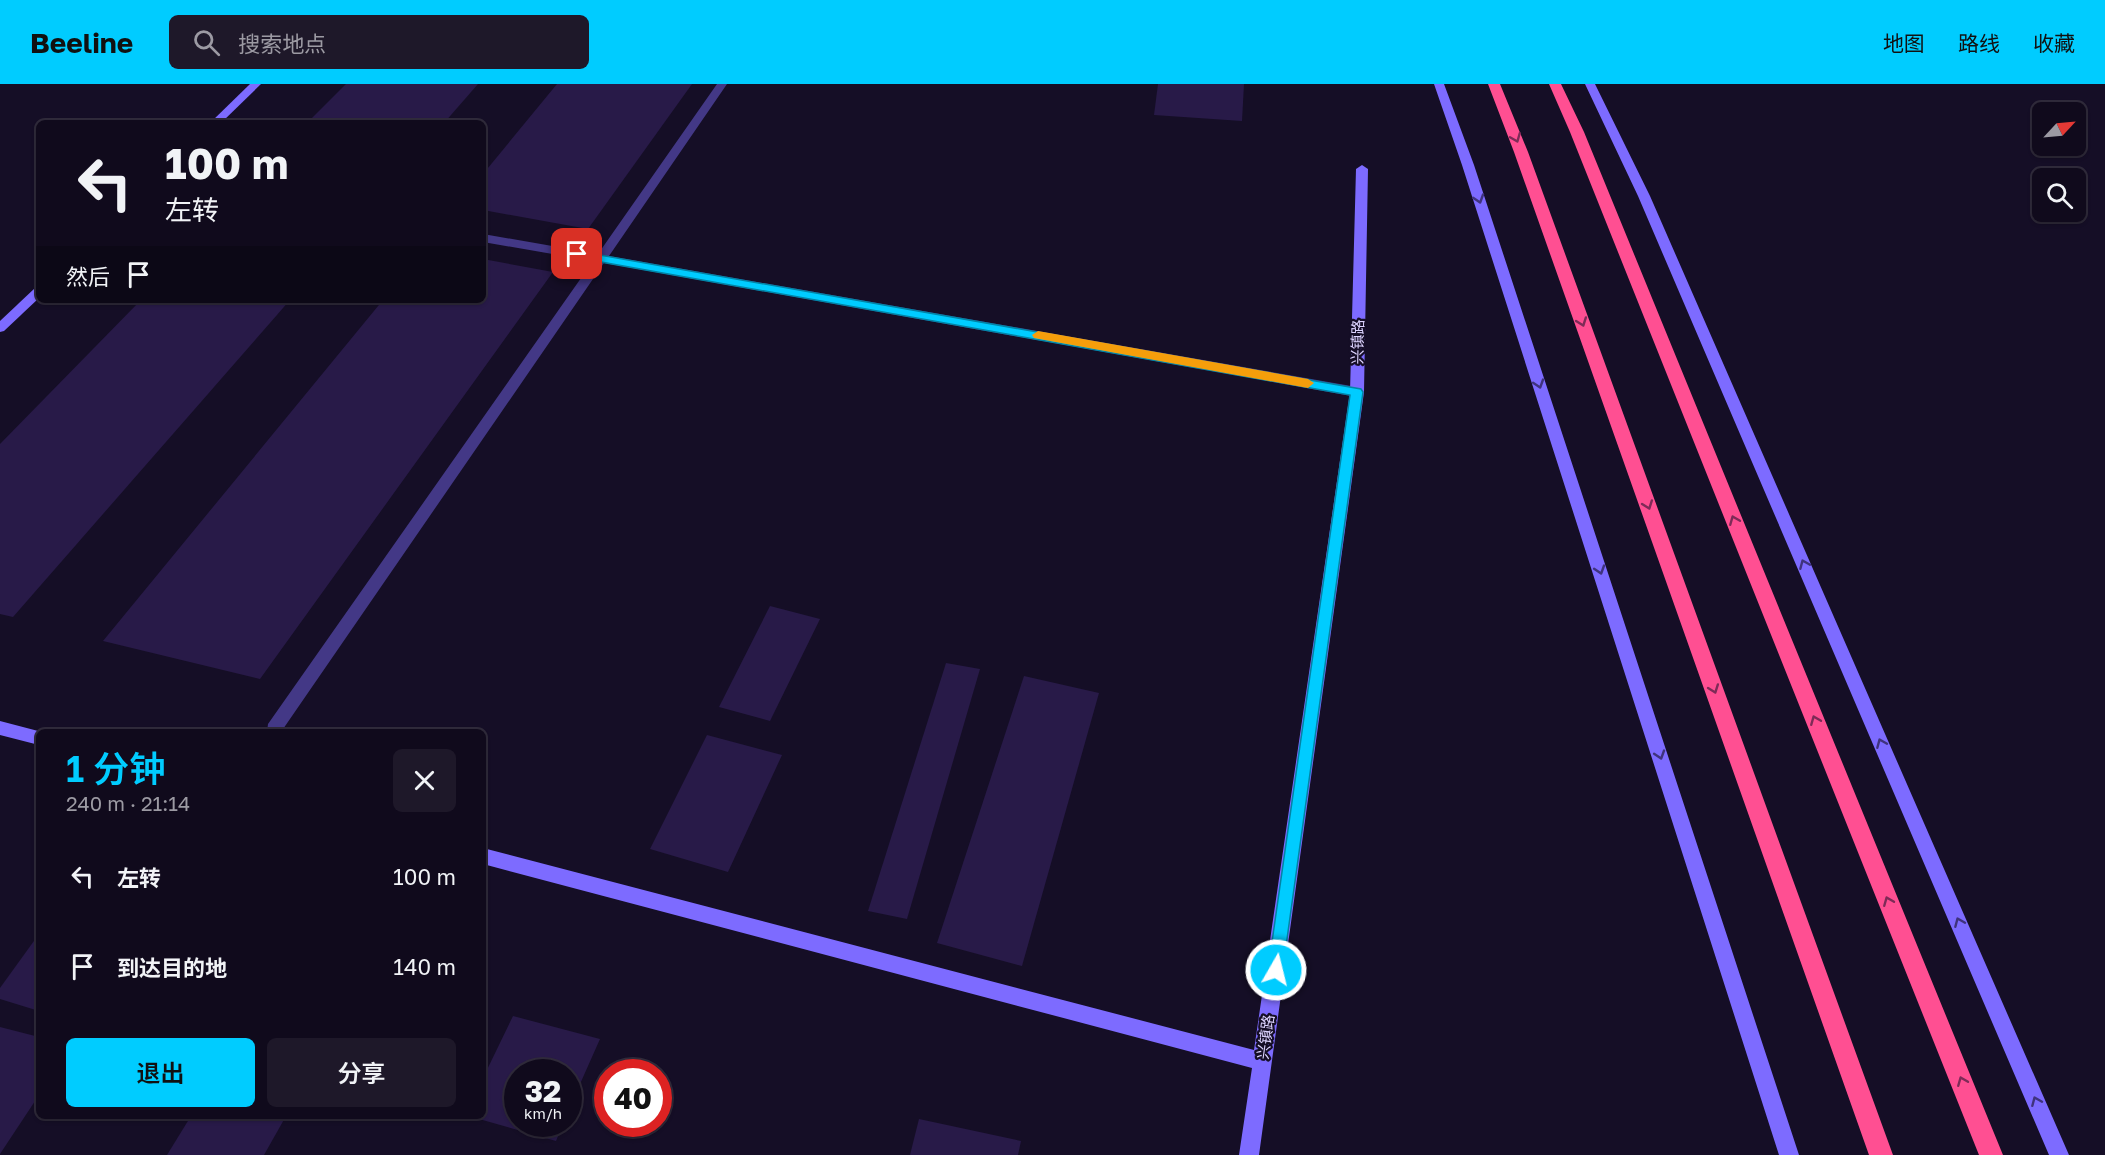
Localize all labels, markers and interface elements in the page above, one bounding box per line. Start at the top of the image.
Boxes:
search box [169,15,589,69]
text: Beeline [30,26,133,59]
icon: search [190,26,223,59]
text: 搜索地点 [238,30,326,57]
text: 地图 [1883,30,1925,56]
text: 路线 [1958,30,2000,56]
text: 收藏 [2033,30,2075,56]
north arrow [2032,102,2086,156]
map controls [2032,102,2086,222]
one-way arrow [1509,132,1521,143]
text: 100 m [165,138,288,188]
icon: left [66,144,144,222]
button: search [2032,168,2086,222]
one-way arrow [1472,193,1484,204]
text: 左转 [165,194,219,226]
pin [551,228,602,279]
icon: arrive [560,237,593,270]
icon: arrive [122,258,155,291]
text: 然后 [66,263,110,290]
one-way arrow [1575,316,1588,327]
street label: 兴镇路 [1348,319,1366,365]
one-way arrow [1532,378,1545,389]
one-way arrow [1641,499,1654,510]
one-way arrow [1729,515,1741,526]
one-way arrow [1799,560,1811,571]
one-way arrow [1592,564,1605,575]
one-way arrow [1707,683,1719,694]
one-way arrow [1810,715,1822,726]
one-way arrow [1876,739,1888,750]
text: 1 分钟 [66,747,165,790]
button: close [393,749,456,812]
one-way arrow [1652,749,1665,760]
text: 240 m · 21:14 [66,791,190,815]
icon: left [66,860,99,893]
text: 100 m [393,863,456,890]
text: 左转 [117,864,161,891]
one-way arrow [1883,896,1896,906]
one-way arrow [1954,918,1966,929]
position arrow [1244,938,1308,1002]
icon: arrive [66,950,99,983]
text: 140 m [393,953,456,980]
text: 到达目的地 [117,954,227,981]
street label: 兴镇路 [1253,1013,1277,1060]
button: 退出 [66,1038,255,1107]
button: 分享 [267,1038,456,1107]
speed limit sign: 40 [594,1059,672,1137]
text: 32 [525,1073,561,1109]
one-way arrow [1957,1077,1969,1088]
one-way arrow [2031,1097,2043,1108]
text: km/h [524,1104,562,1122]

